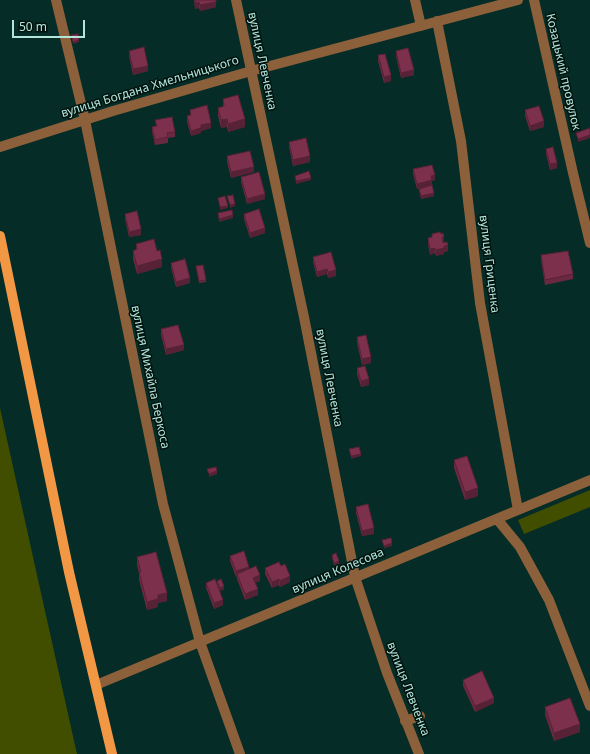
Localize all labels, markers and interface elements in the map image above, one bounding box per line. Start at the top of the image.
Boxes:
street label: вулиця Левченка [245,11,279,111]
scale bar [14,12,87,38]
street label: Козацький провулок [543,12,583,132]
text: 50 m [19,18,47,35]
street label: вулиця Богдана Хмельницького [59,53,241,121]
street label: вулиця Гриценка [476,214,502,314]
street label: вулиця Михайла Беркоса [128,304,172,450]
street label: вулиця Левченка [312,328,346,428]
street label: вулиця Колесова [290,545,386,597]
street label: вулиця Левченка [383,640,433,738]

